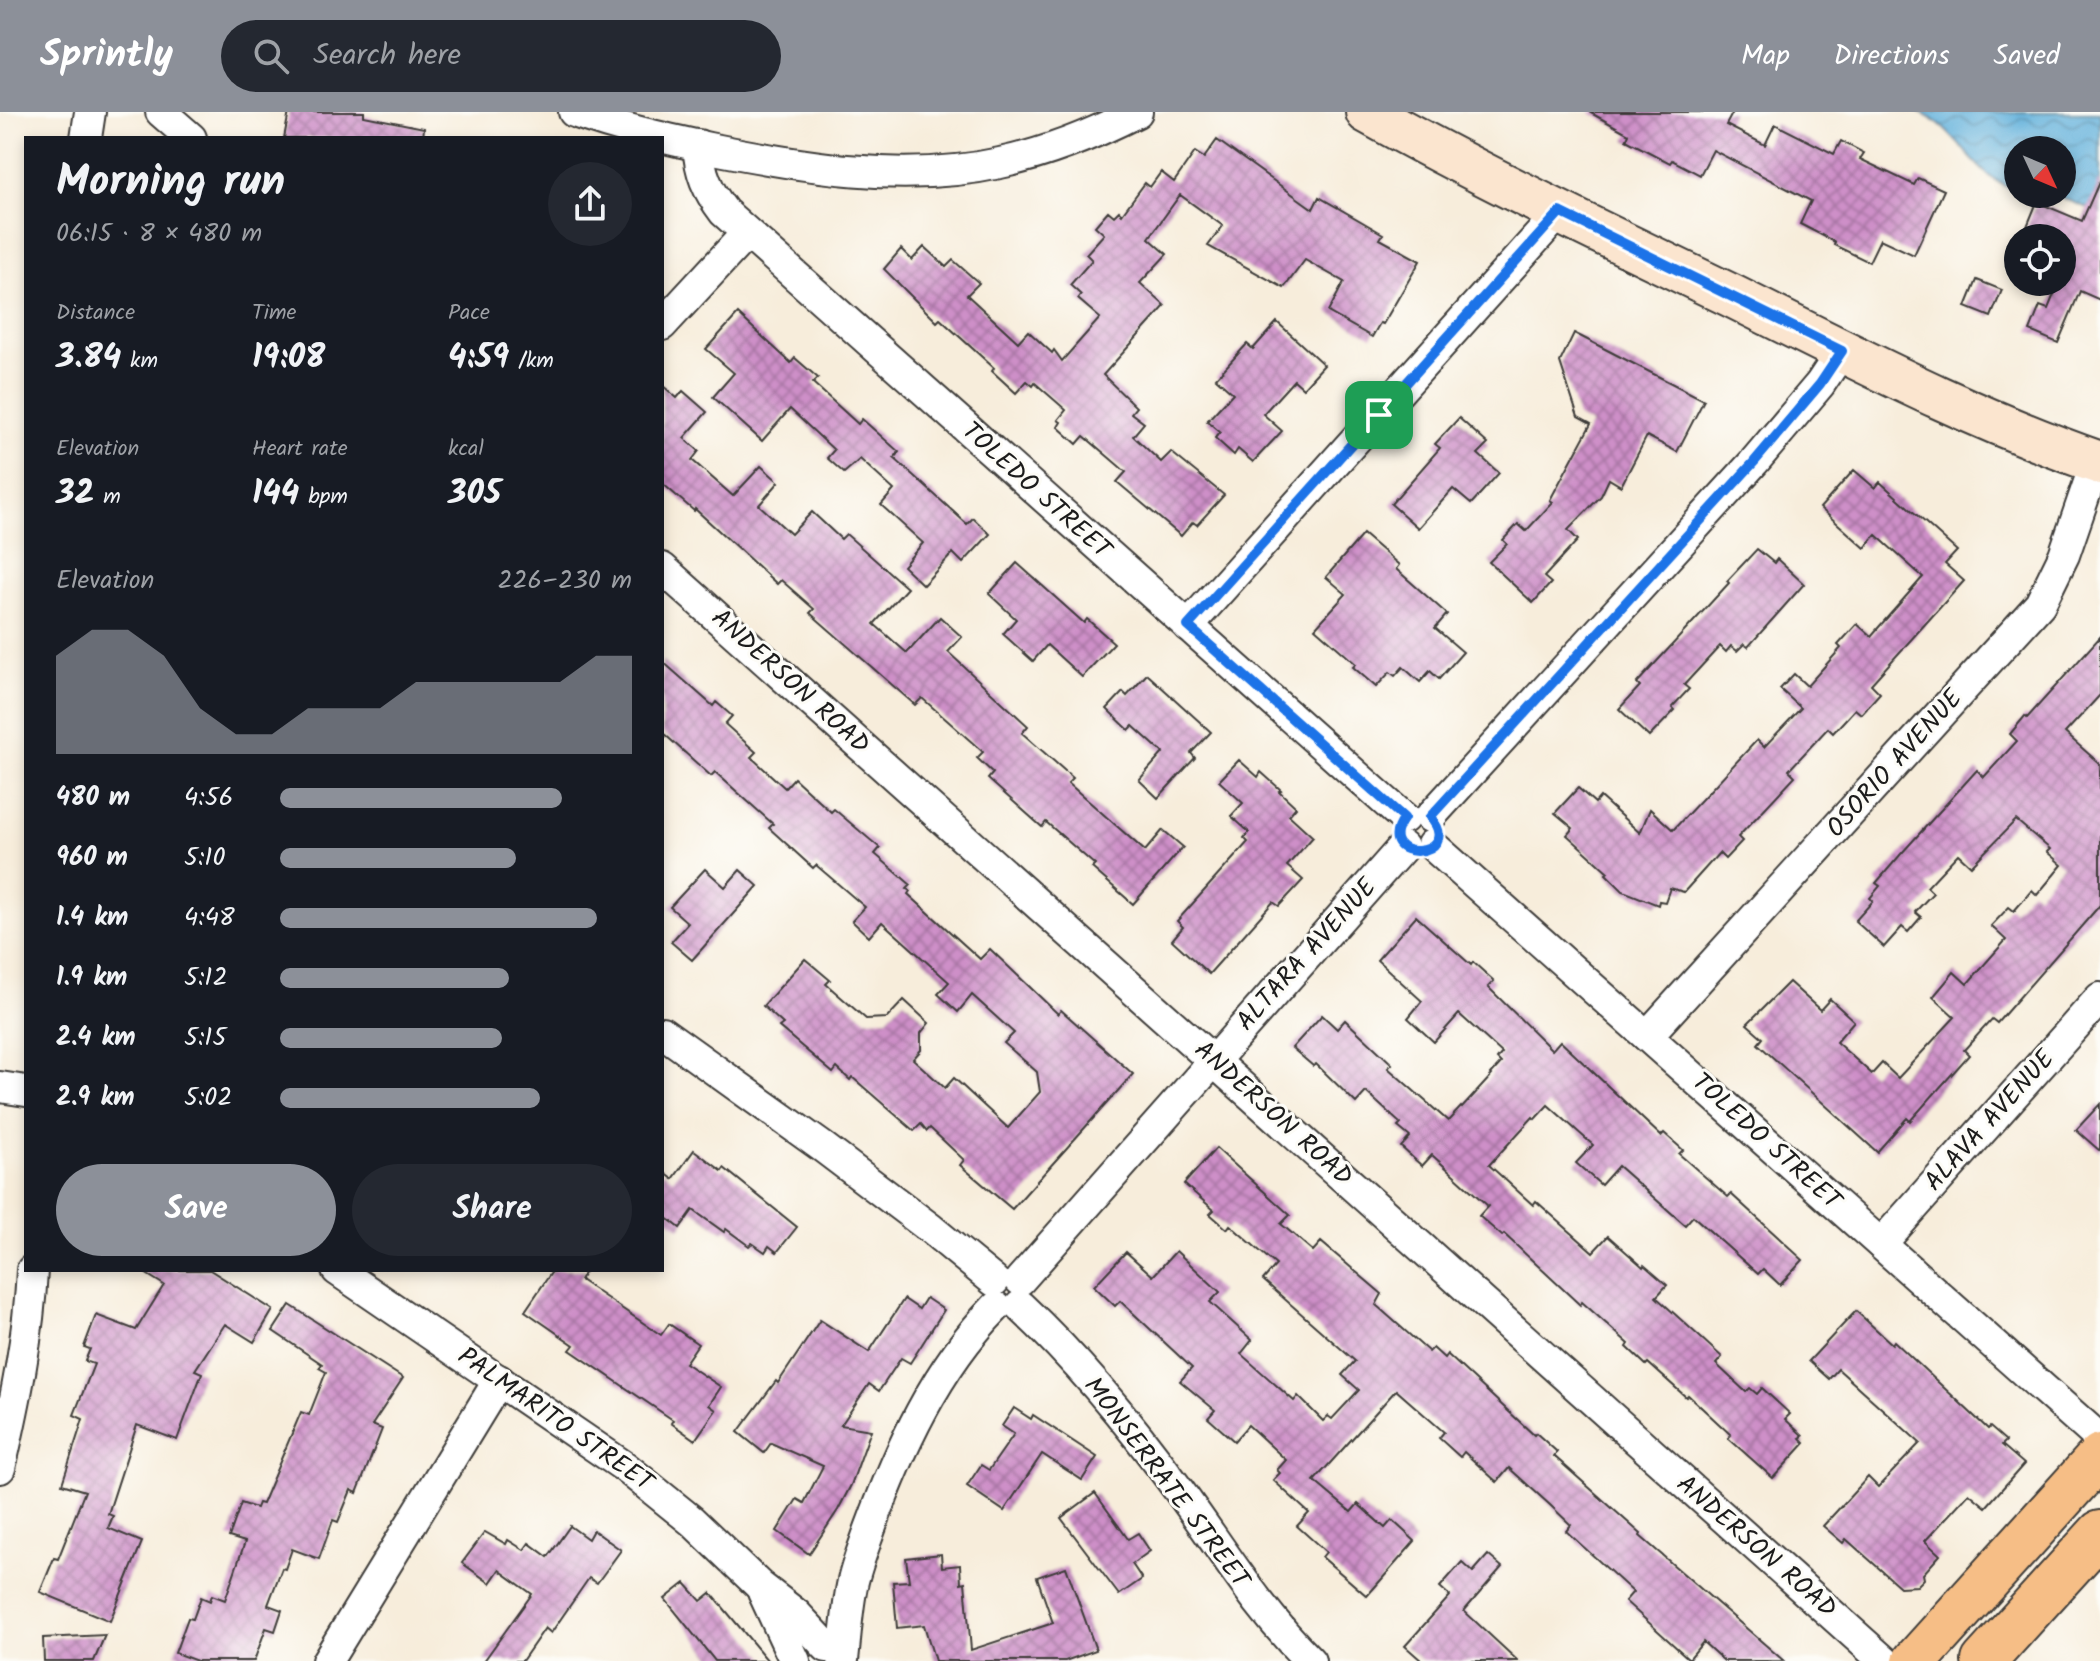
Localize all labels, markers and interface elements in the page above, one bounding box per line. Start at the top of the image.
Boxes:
search box [221,20,781,92]
text: Sprintly [40,26,173,86]
text: Search here [313,32,461,80]
icon: search [249,34,293,78]
text: Map [1741,34,1790,79]
text: Directions [1834,34,1950,79]
text: Saved [1994,34,2060,79]
north arrow [2004,136,2076,208]
map controls [2004,136,2076,296]
text: Morning run [56,148,285,218]
button: share [548,162,632,246]
text: 06:15 · 8 × 480 m [56,213,262,255]
button: locate [2004,224,2076,296]
text: Distance [56,296,135,331]
text: Time [252,296,296,331]
text: Pace [448,296,490,331]
text: 3.84 [56,331,121,385]
text: 19:08 [252,331,325,385]
text: 4:59 [448,331,509,385]
text: km [121,344,158,379]
text: /km [509,344,554,379]
pin [1345,381,1413,449]
icon: arrive [1357,393,1401,437]
street label: TOLEDO STREET [951,412,1122,571]
text: Elevation [56,432,139,467]
text: Heart rate [252,432,348,467]
text: kcal [448,432,484,467]
text: 32 [56,467,94,521]
text: 144 [252,467,299,521]
text: 305 [448,467,501,521]
text: m [94,480,121,515]
text: bpm [299,480,348,515]
text: Elevation [56,560,154,602]
text: 226–230 m [497,560,632,602]
street label: ANDERSON ROAD [701,599,879,765]
street label: OSORIO AVENUE [1816,679,1974,848]
text: 480 m [56,777,130,819]
text: 4:56 [184,777,233,819]
text: 960 m [56,837,128,879]
text: 5:10 [184,837,226,879]
street label: ALTARA AVENUE [1226,868,1388,1041]
text: 1.4 km [56,897,128,939]
text: 4:48 [184,897,235,939]
text: 1.9 km [56,957,127,999]
text: 5:12 [184,957,228,999]
text: 2.4 km [56,1017,136,1059]
text: 5:15 [184,1017,226,1059]
street label: ANDERSON ROAD [1184,1031,1362,1197]
street label: ALAVA AVENUE [1914,1040,2066,1202]
street label: TOLEDO STREET [1681,1063,1852,1222]
text: 2.9 km [56,1077,135,1119]
text: 5:02 [184,1077,232,1119]
button: Save [56,1164,336,1256]
button: Share [352,1164,632,1256]
street label: PALMARITO STREET [448,1336,663,1505]
street label: MONSERRATE STREET [1072,1368,1261,1600]
street label: ANDERSON ROAD [1666,1465,1846,1629]

